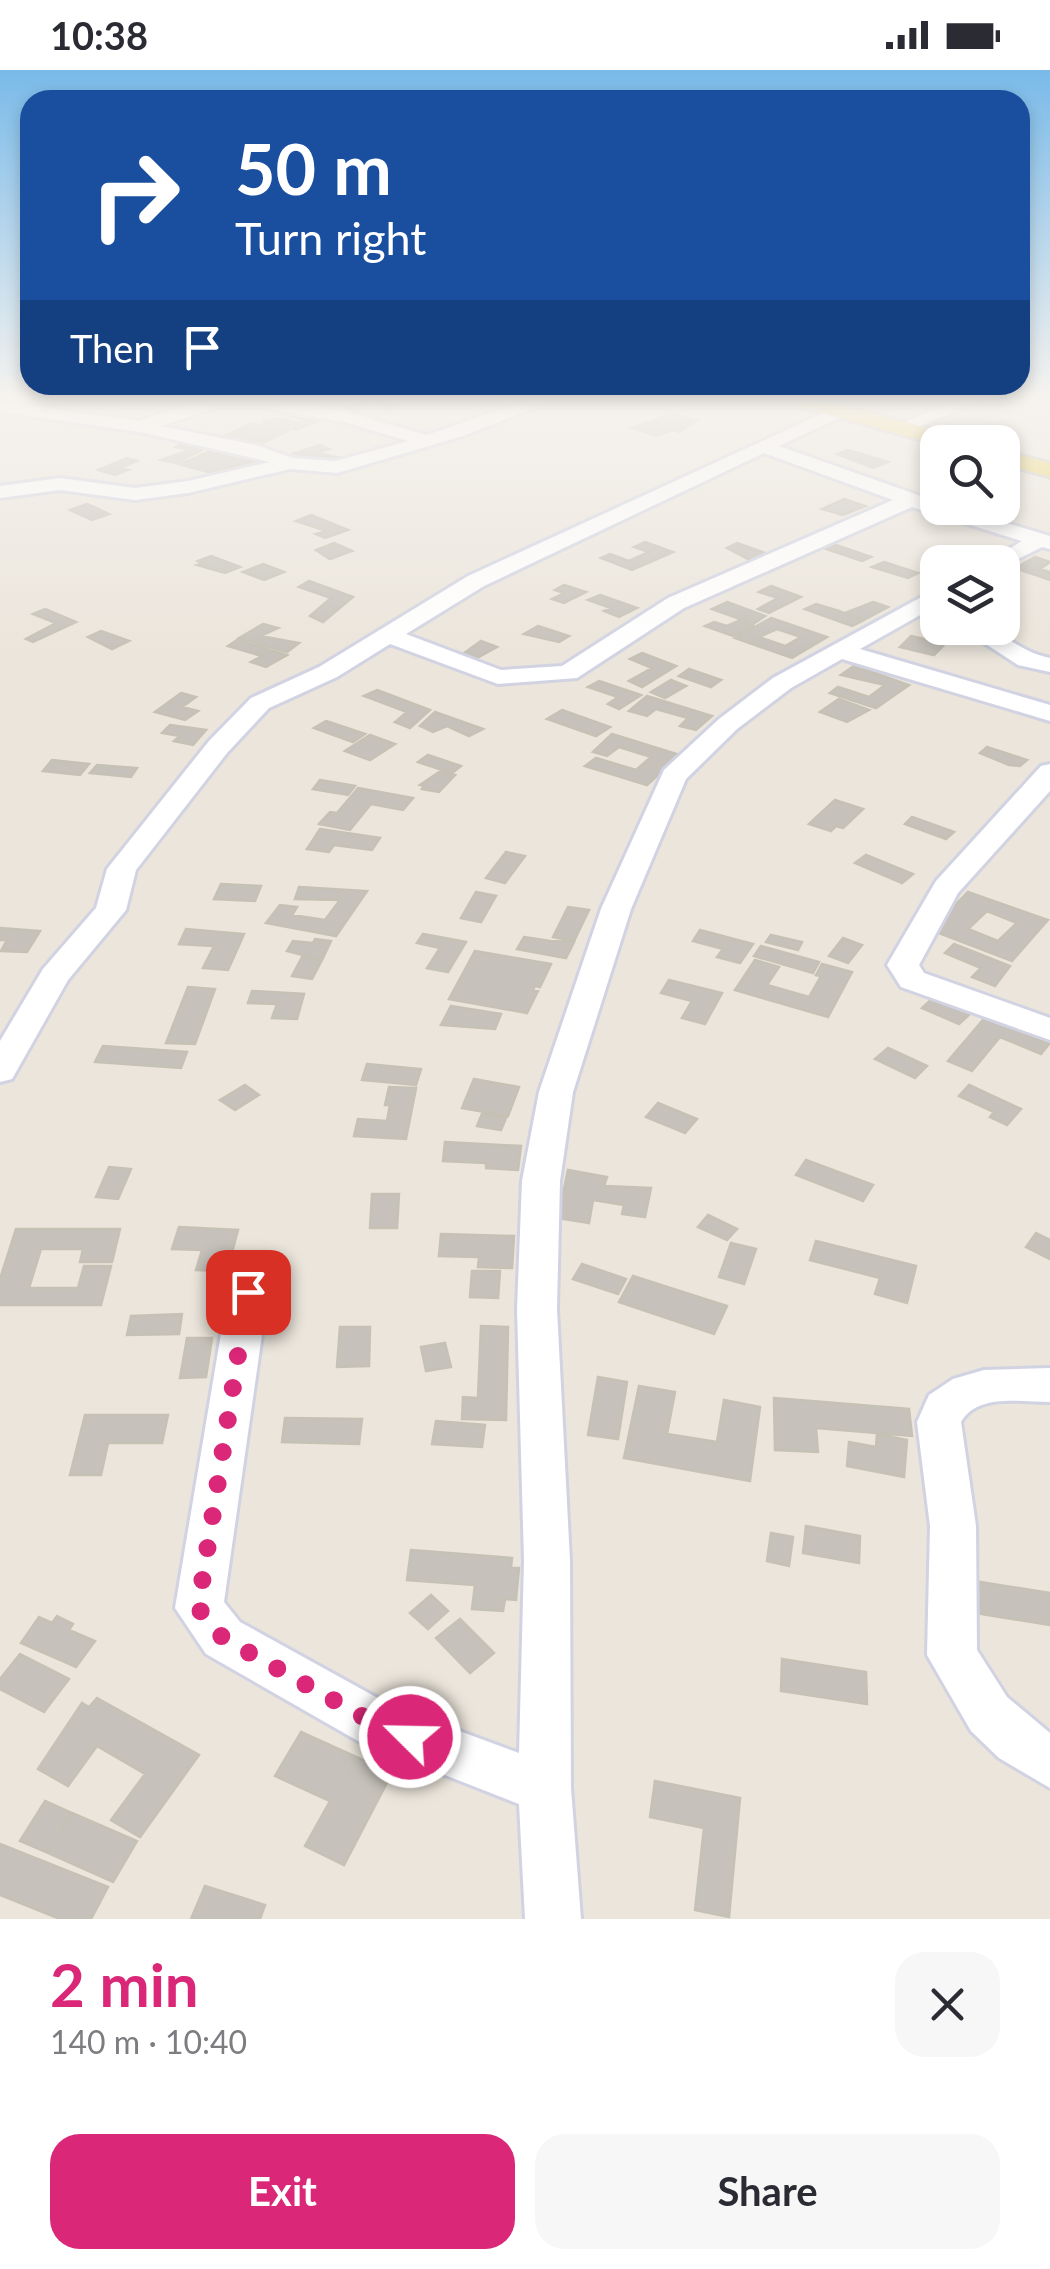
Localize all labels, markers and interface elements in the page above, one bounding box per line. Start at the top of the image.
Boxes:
text: 10:38 [50,12,148,58]
text: 50 m [235,126,392,210]
icon: right [70,130,200,260]
text: Turn right [235,211,426,265]
icon: arrive [175,320,230,375]
text: Then [70,325,155,371]
map controls [920,425,1020,645]
button: search [920,425,1020,525]
button: layers [920,545,1020,645]
pin [206,1250,291,1335]
icon: arrive [221,1265,276,1320]
position arrow [358,1685,462,1789]
text: 2 min [50,1948,199,2020]
button: close [895,1952,1000,2057]
text: 140 m · 10:40 [50,2022,247,2061]
button: Exit [50,2134,515,2249]
button: Share [535,2134,1000,2249]

